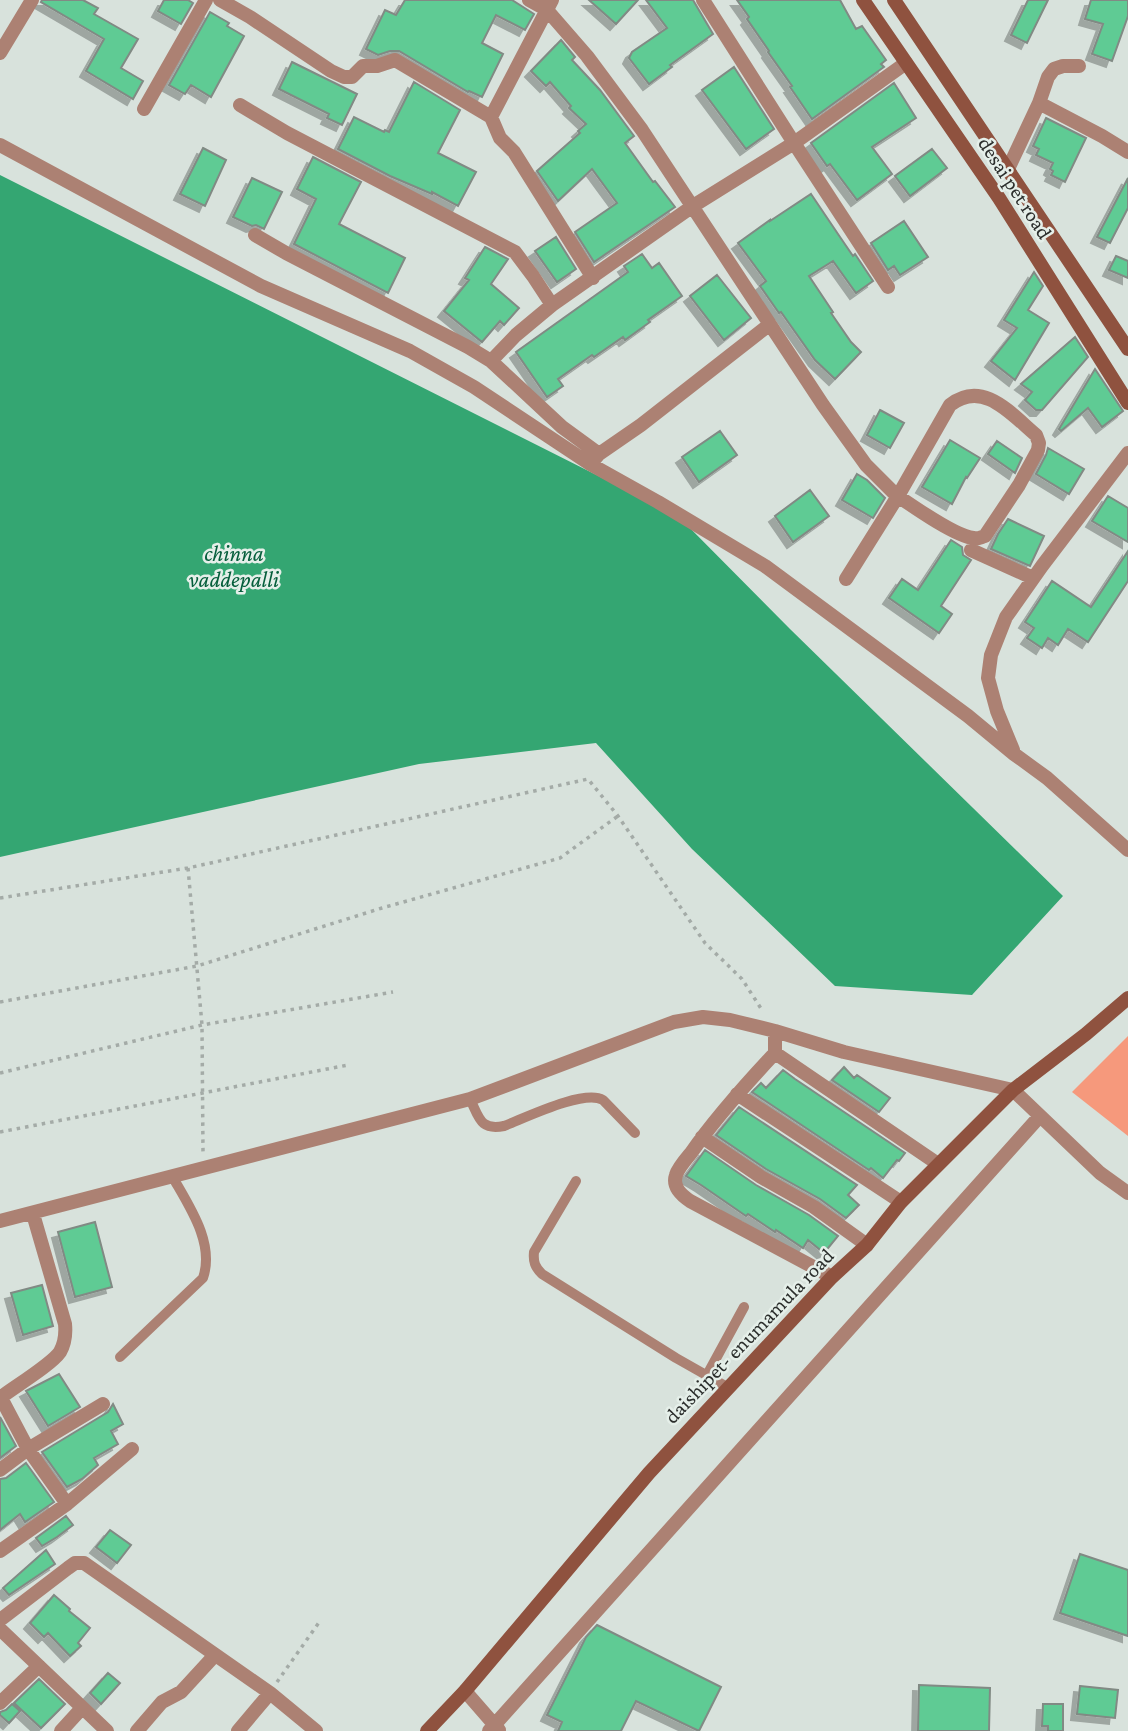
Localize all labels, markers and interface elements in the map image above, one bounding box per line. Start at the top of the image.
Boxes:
street label: desai pet road [973,132,1057,244]
water label: chinna vaddepalli [189,540,280,592]
street label: daishipet- enumamula road [659,1244,839,1428]

